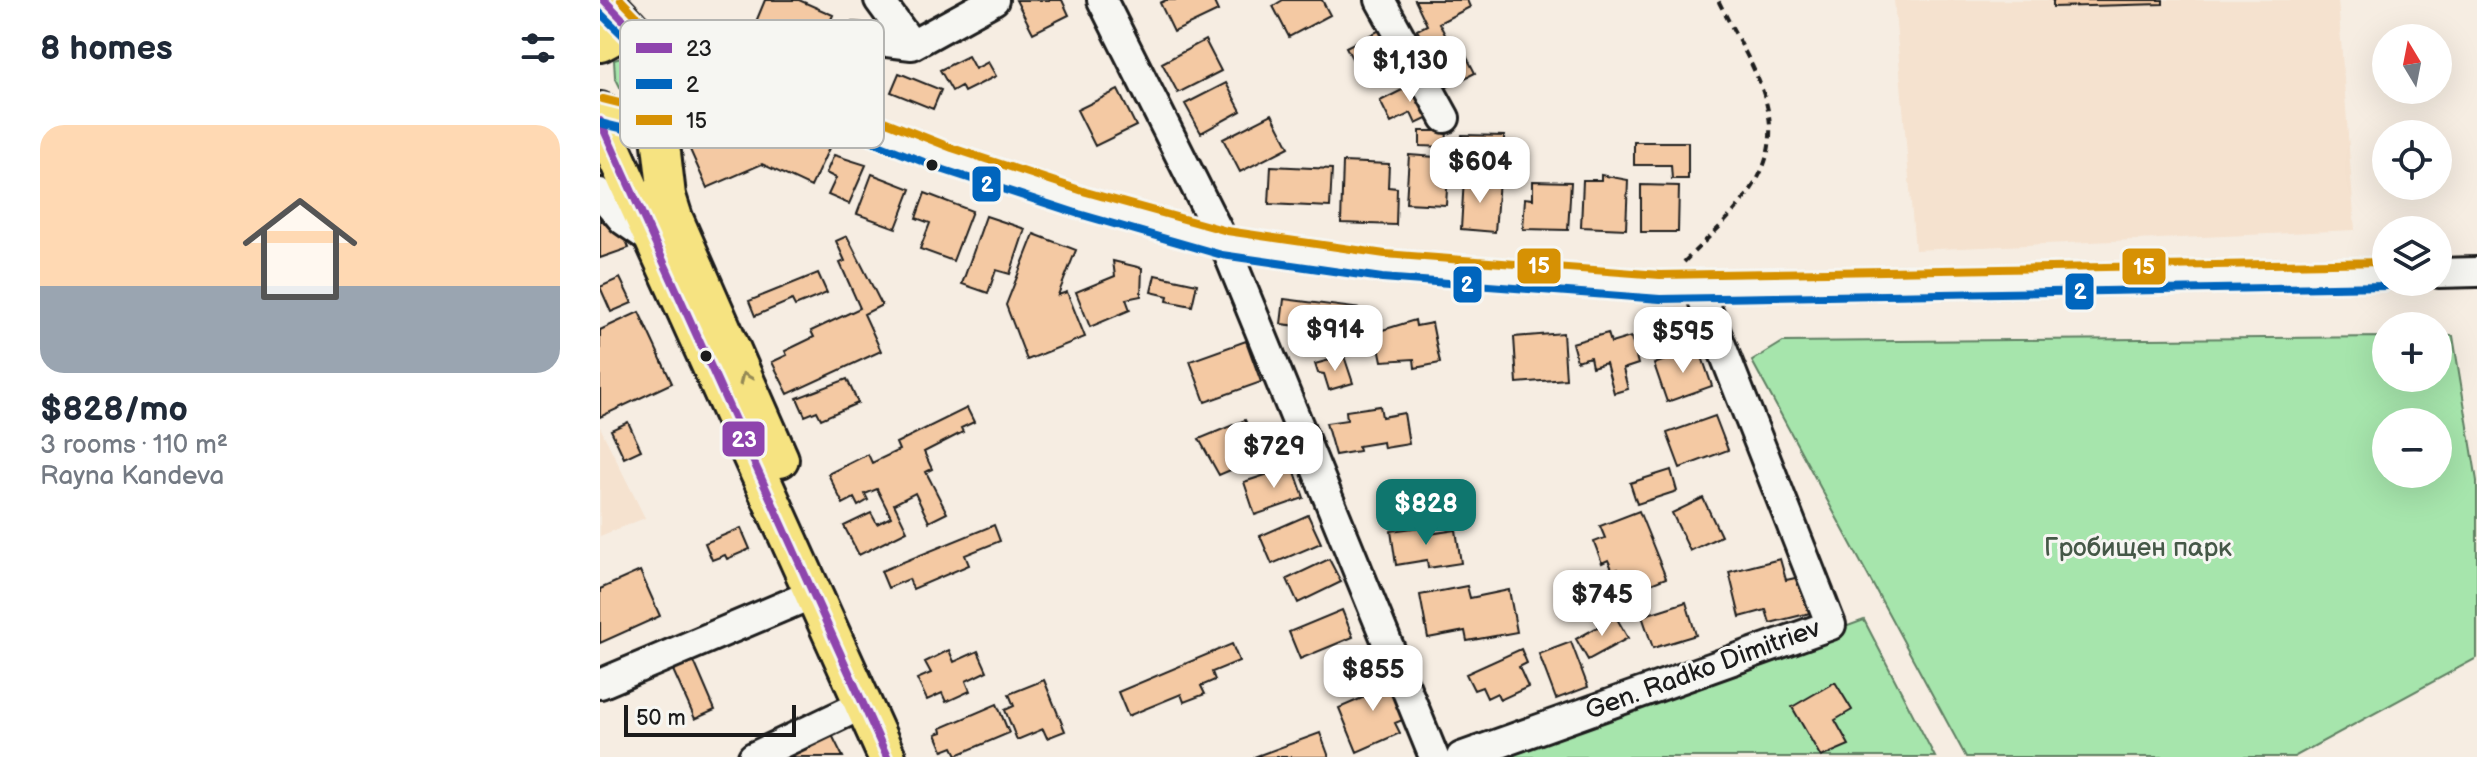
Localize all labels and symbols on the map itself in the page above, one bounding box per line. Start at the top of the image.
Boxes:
legend [620,20,884,148]
north arrow [2372,24,2452,104]
text: 23 [686,36,712,63]
pin: $1,130 [1345,36,1475,104]
text: 2 [686,72,699,99]
text: 15 [686,108,707,135]
pin: $604 [1433,137,1527,205]
unlabelled marker [924,157,940,173]
line badge: 2 [971,165,1002,203]
text: 2 [980,172,994,199]
line badge: 15 [1516,247,1562,285]
line badge: 15 [2121,247,2167,286]
text: 15 [1528,253,1550,280]
text: 15 [2133,254,2155,281]
line badge: 2 [1452,265,1483,304]
text: 2 [1460,272,1474,299]
line badge: 2 [2064,272,2095,311]
text: 2 [2073,279,2087,306]
pin: $914 [1288,305,1382,373]
pin: $595 [1636,307,1730,375]
unlabelled marker [698,348,714,364]
one-way arrow [738,372,754,387]
line badge: 23 [721,420,766,458]
pin: $729 [1227,422,1321,490]
text: 23 [731,427,757,454]
pin: $828 [1379,479,1473,547]
park label: Гробищен парк [2044,533,2232,564]
pin: $745 [1555,570,1649,638]
street label: Gen. Radko Dimitriev [1581,613,1825,727]
pin: $855 [1326,645,1420,713]
scale bar [624,701,796,737]

